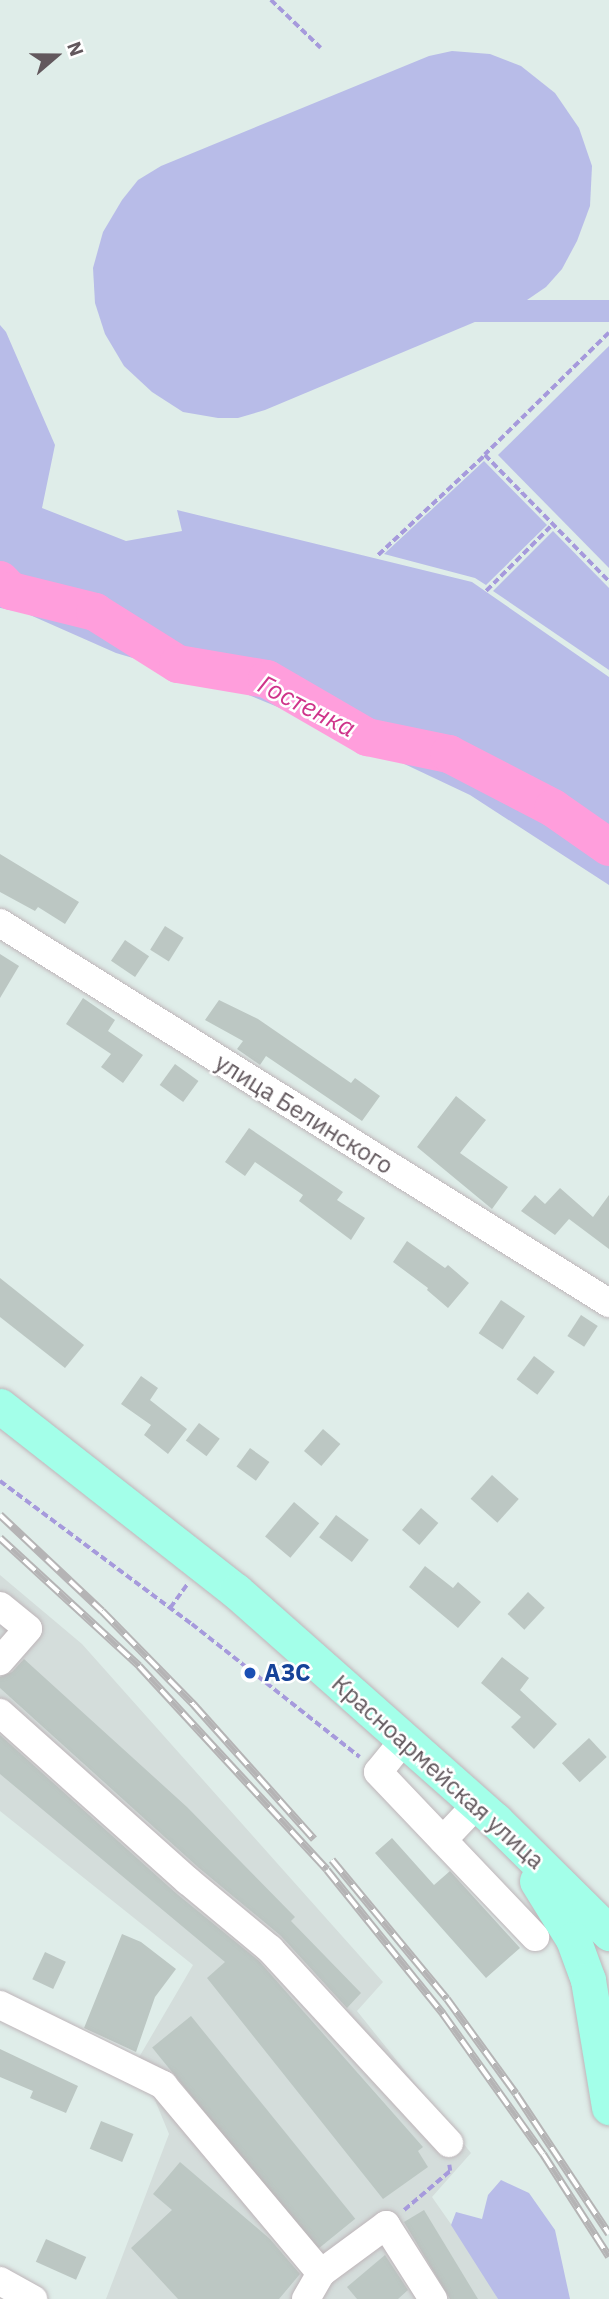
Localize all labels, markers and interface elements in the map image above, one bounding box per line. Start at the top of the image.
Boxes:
north arrow [21,21,91,91]
text: N [62,38,89,59]
water label: Гостенка [253,668,361,744]
street label: улица Белинского [210,1048,398,1180]
place label: АЗС [264,1659,311,1687]
marker: АЗС [242,1665,258,1681]
street label: Красноармейская улица [326,1669,550,1875]

